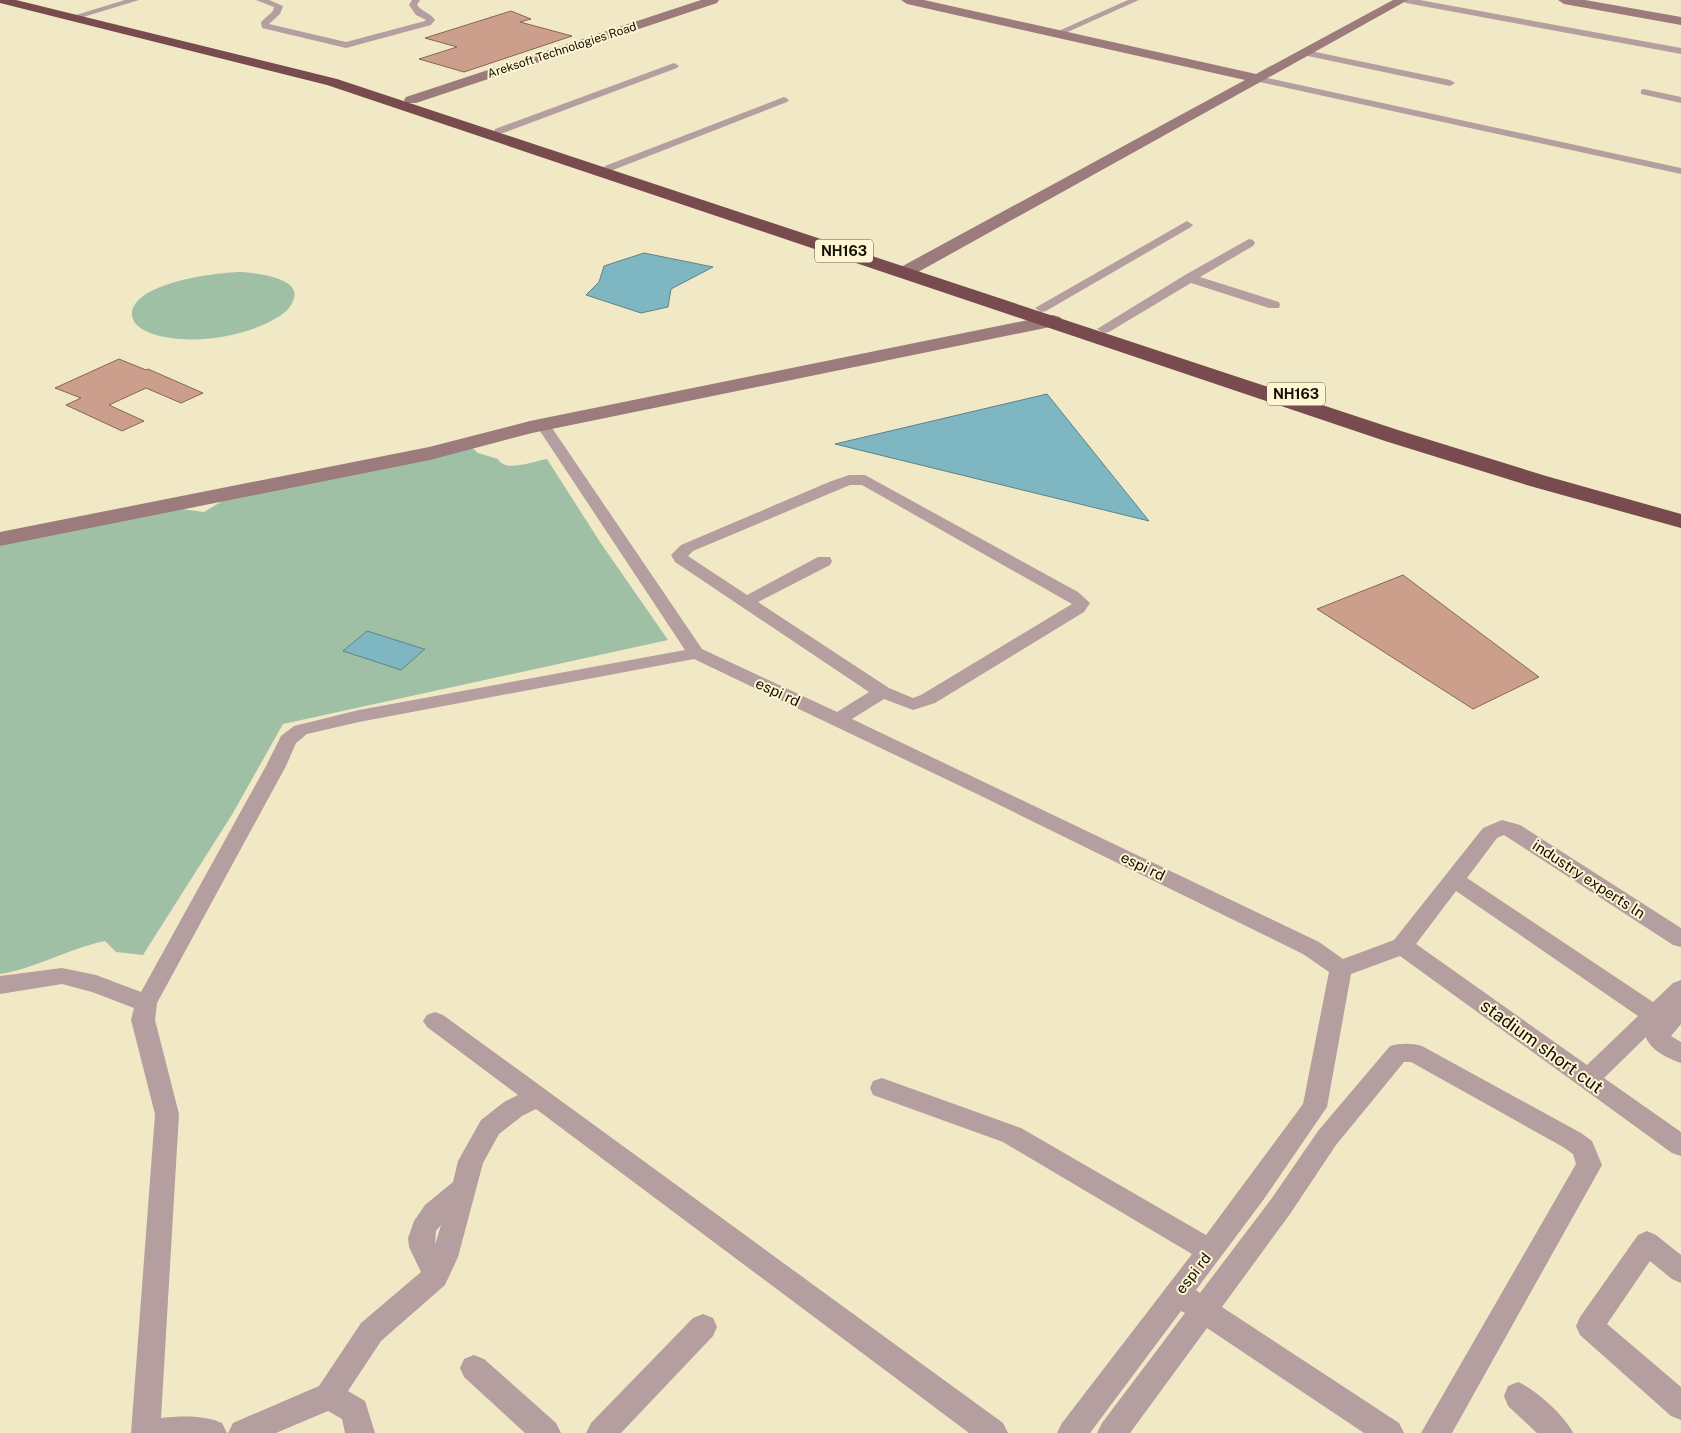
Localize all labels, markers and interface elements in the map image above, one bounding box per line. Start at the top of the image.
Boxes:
street label: Areksoft Technologies Road [486,19,638,81]
road number: NH163 [815,240,873,262]
road number: NH163 [1267,382,1325,406]
street label: espi rd [753,674,803,710]
street label: industry experts ln [1530,836,1648,922]
street label: espi rd [1118,848,1168,884]
street label: stadium short cut [1477,994,1607,1098]
street label: espi rd [1172,1249,1214,1297]

